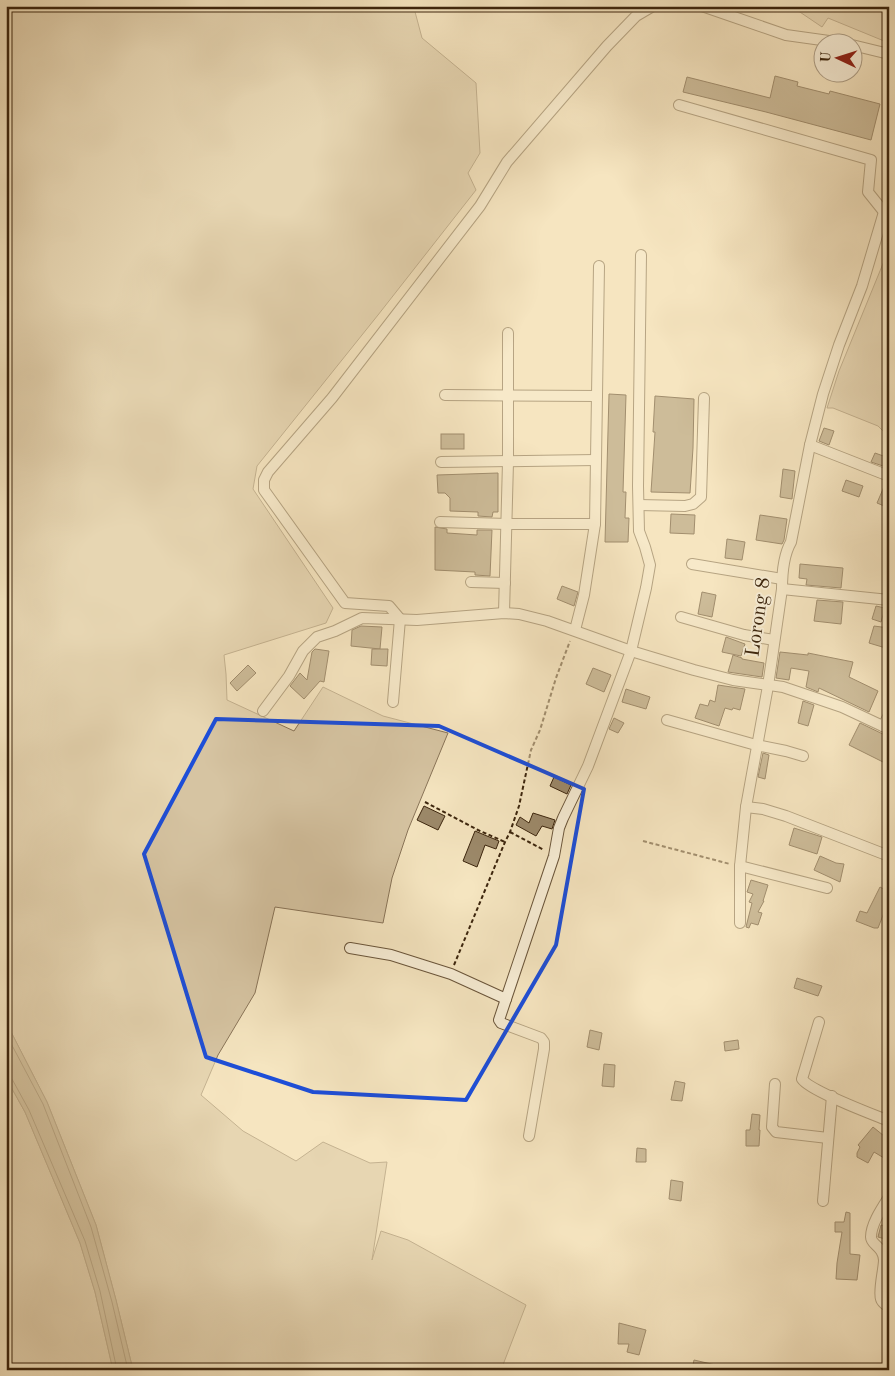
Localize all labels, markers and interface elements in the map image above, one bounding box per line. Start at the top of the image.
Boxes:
north arrow [812,32,862,82]
text: U [819,51,833,63]
street label: Lorong 8 [744,576,774,658]

